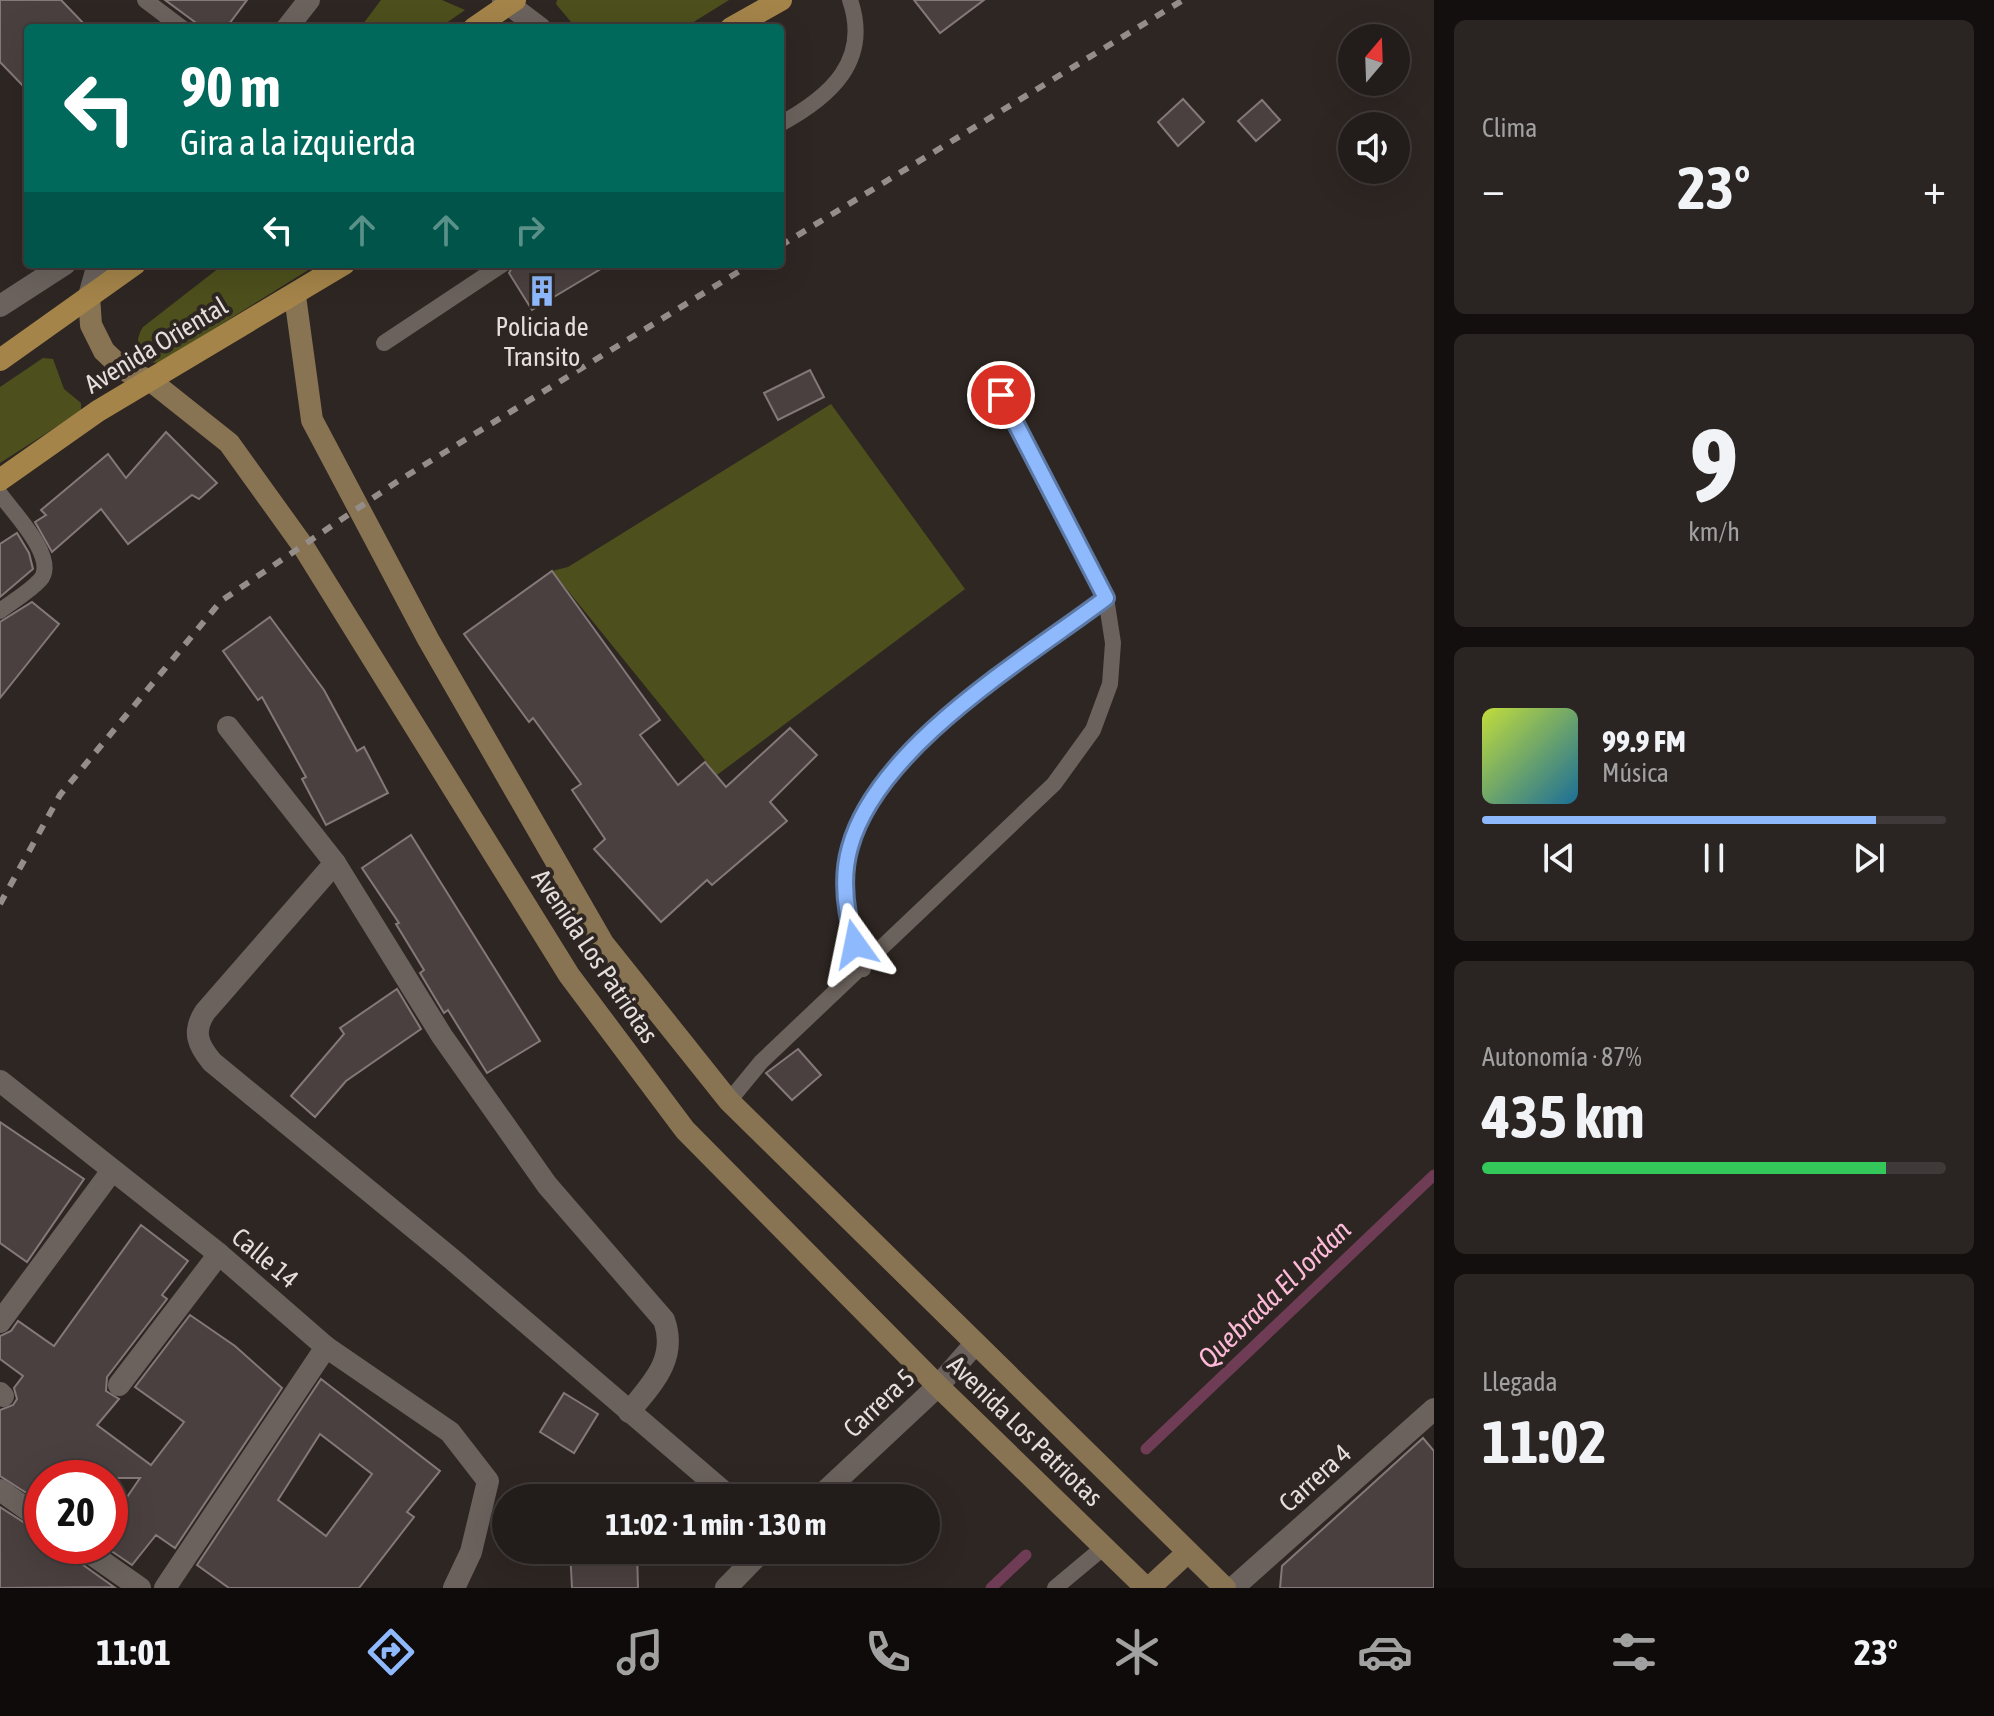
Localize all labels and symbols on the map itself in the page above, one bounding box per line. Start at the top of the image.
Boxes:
north arrow [1338,24,1410,96]
building icon: Policia de Transito [525,274,559,308]
street label: Avenida Oriental [79,291,233,399]
place label: Policia de Transito [496,312,588,372]
pin [967,361,1035,429]
street label: Avenida Los Patriotas [526,863,664,1049]
position arrow [813,902,897,986]
water label: Quebrada El Jordan [1191,1213,1357,1375]
street label: Calle 14 [226,1222,304,1294]
street label: Avenida Los Patriotas [942,1350,1108,1512]
street label: Carrera 5 [837,1363,921,1443]
street label: Carrera 4 [1273,1438,1357,1518]
speed limit sign: 20 [24,1460,128,1564]

